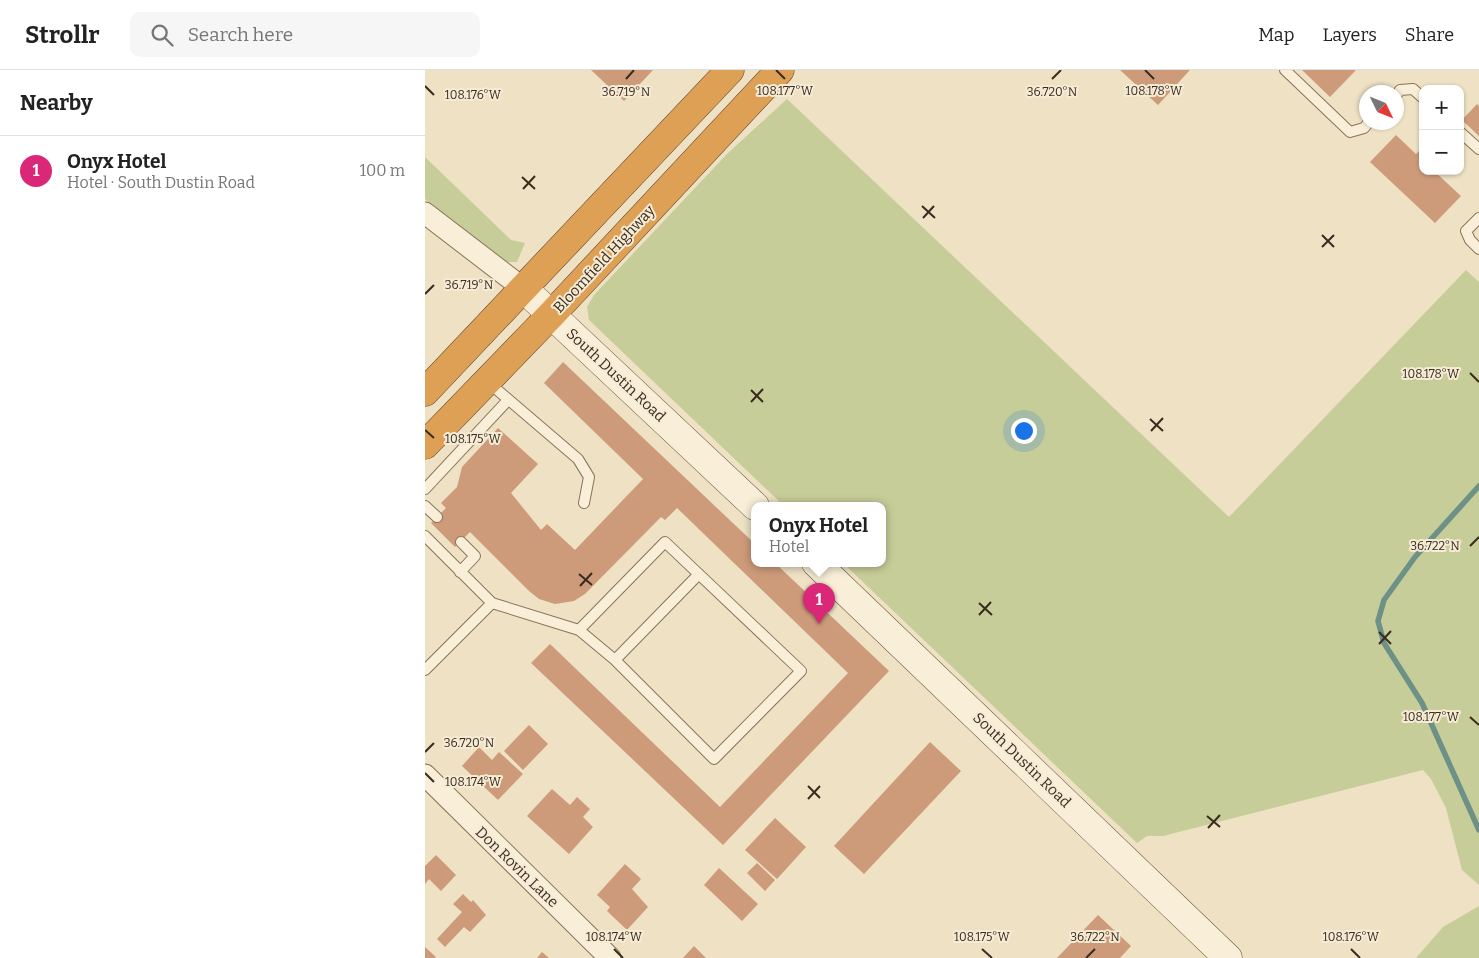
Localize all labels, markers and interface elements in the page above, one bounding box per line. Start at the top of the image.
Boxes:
search box [130,12,480,57]
text: Strollr [25,21,100,49]
icon: search [148,21,176,49]
text: Search here [188,23,293,46]
text: Map [1258,24,1294,46]
text: Layers [1322,24,1377,46]
text: Share [1405,24,1454,46]
text: 108.177°W [757,84,814,98]
text: 108.178°W [1126,84,1183,98]
text: 36.719°N [602,85,651,99]
text: 36.720°N [1027,85,1078,99]
north arrow [1359,85,1404,130]
map controls [1419,85,1464,175]
button: + [1419,85,1464,130]
text: 108.176°W [445,88,502,102]
text: Nearby [20,90,93,116]
button: − [1419,130,1464,175]
text: Onyx Hotel [67,150,166,173]
text: 1 [33,161,39,180]
text: 100 m [360,161,405,180]
text: Hotel · South Dustin Road [67,173,255,192]
street label: Bloomfield Highway [549,201,659,317]
text: 36.719°N [445,278,494,292]
street label: South Dustin Road [563,324,669,426]
text: 108.178°W [1403,367,1460,381]
your location [1011,418,1037,444]
text: 108.175°W [445,432,502,446]
popup [751,502,886,567]
text: Onyx Hotel [769,514,868,537]
text: Hotel [769,537,809,556]
text: 36.722°N [1410,539,1460,553]
pin: 1 [803,583,835,624]
street label: South Dustin Road [969,709,1075,811]
text: 108.177°W [1403,710,1460,724]
text: 36.720°N [444,736,495,750]
text: 108.174°W [445,775,502,789]
street label: Don Rovin Lane [472,823,562,911]
text: 108.174°W [586,930,643,944]
text: 108.175°W [954,930,1011,944]
text: 36.722°N [1070,930,1120,944]
text: 108.176°W [1323,930,1380,944]

